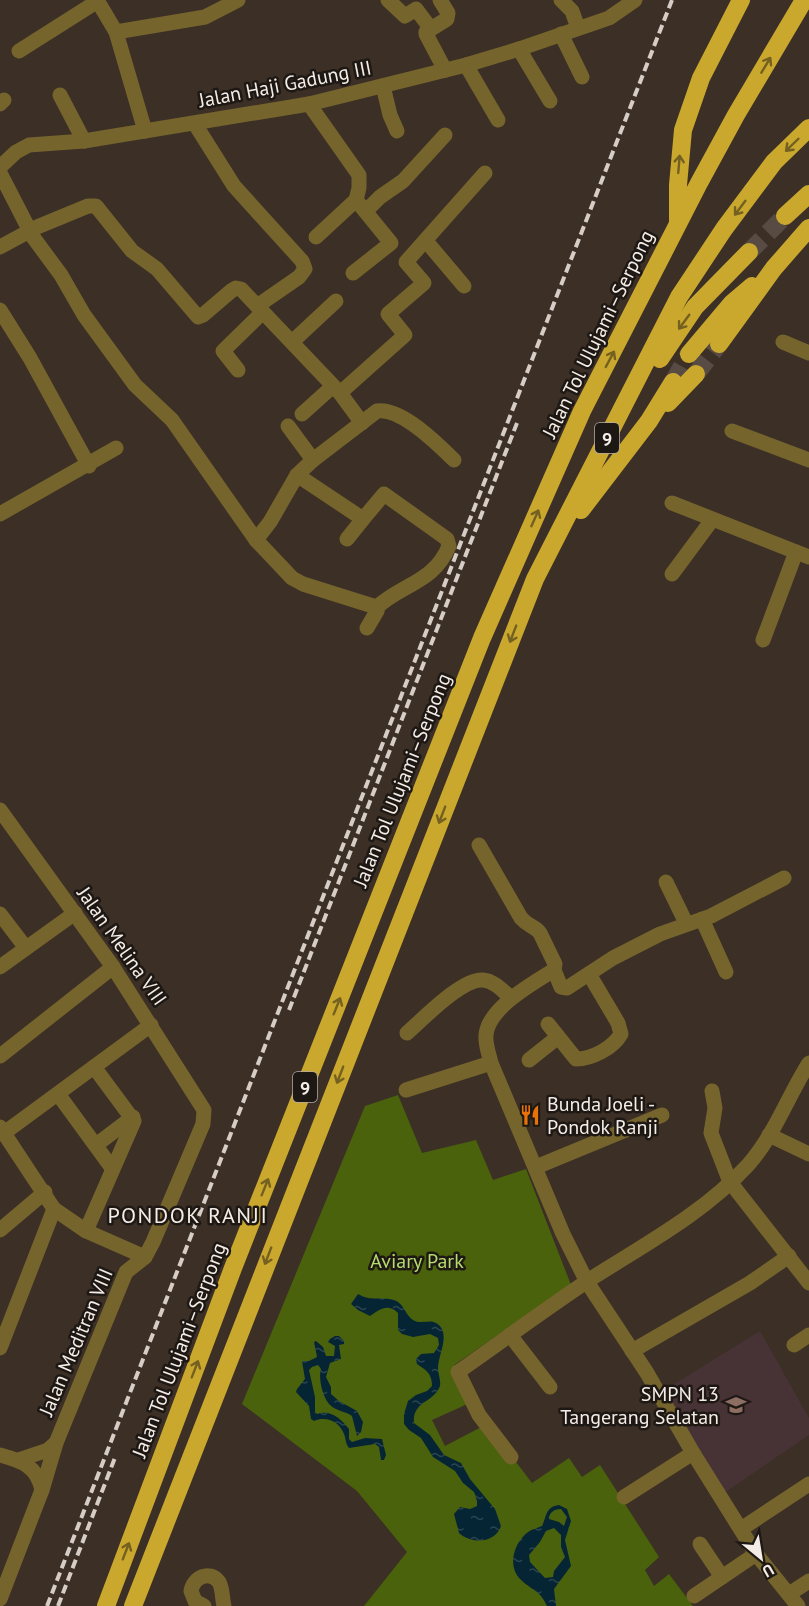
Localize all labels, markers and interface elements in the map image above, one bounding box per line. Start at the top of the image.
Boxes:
street label: Jalan Haji Gadung III [195,55,374,114]
one-way arrow [760,57,772,74]
one-way arrow [784,137,799,152]
one-way arrow [674,155,685,175]
one-way arrow [733,200,746,216]
street label: Jalan Tol Ulujami–Serpong [536,226,660,443]
one-way arrow [678,314,690,330]
one-way arrow [604,351,616,368]
road number: 9 [595,423,619,453]
one-way arrow [530,509,542,527]
one-way arrow [507,624,518,642]
street label: Jalan Tol Ulujami–Serpong [347,669,457,892]
one-way arrow [436,805,447,824]
street label: Jalan Melina VIII [71,881,173,1011]
one-way arrow [332,997,343,1015]
one-way arrow [334,1065,345,1083]
road number: 9 [293,1072,317,1102]
place label: Bunda Joeli - Pondok Ranji [547,1091,658,1140]
restaurant icon: Bunda Joeli - Pondok Ranji [518,1103,542,1127]
one-way arrow [261,1178,272,1197]
district label: PONDOK RANJI [108,1201,268,1229]
street label: Jalan Tol Ulujami–Serpong [126,1239,232,1462]
one-way arrow [262,1246,273,1265]
park label: Aviary Park [370,1248,464,1274]
street label: Jalan Meditran VIII [33,1264,119,1421]
one-way arrow [191,1360,202,1379]
place label: SMPN 13 Tangerang Selatan [560,1381,719,1430]
school or university icon: SMPN 13 Tangerang Selatan [724,1393,748,1417]
north arrow [731,1528,791,1588]
one-way arrow [122,1542,133,1561]
text: U [759,1560,778,1582]

